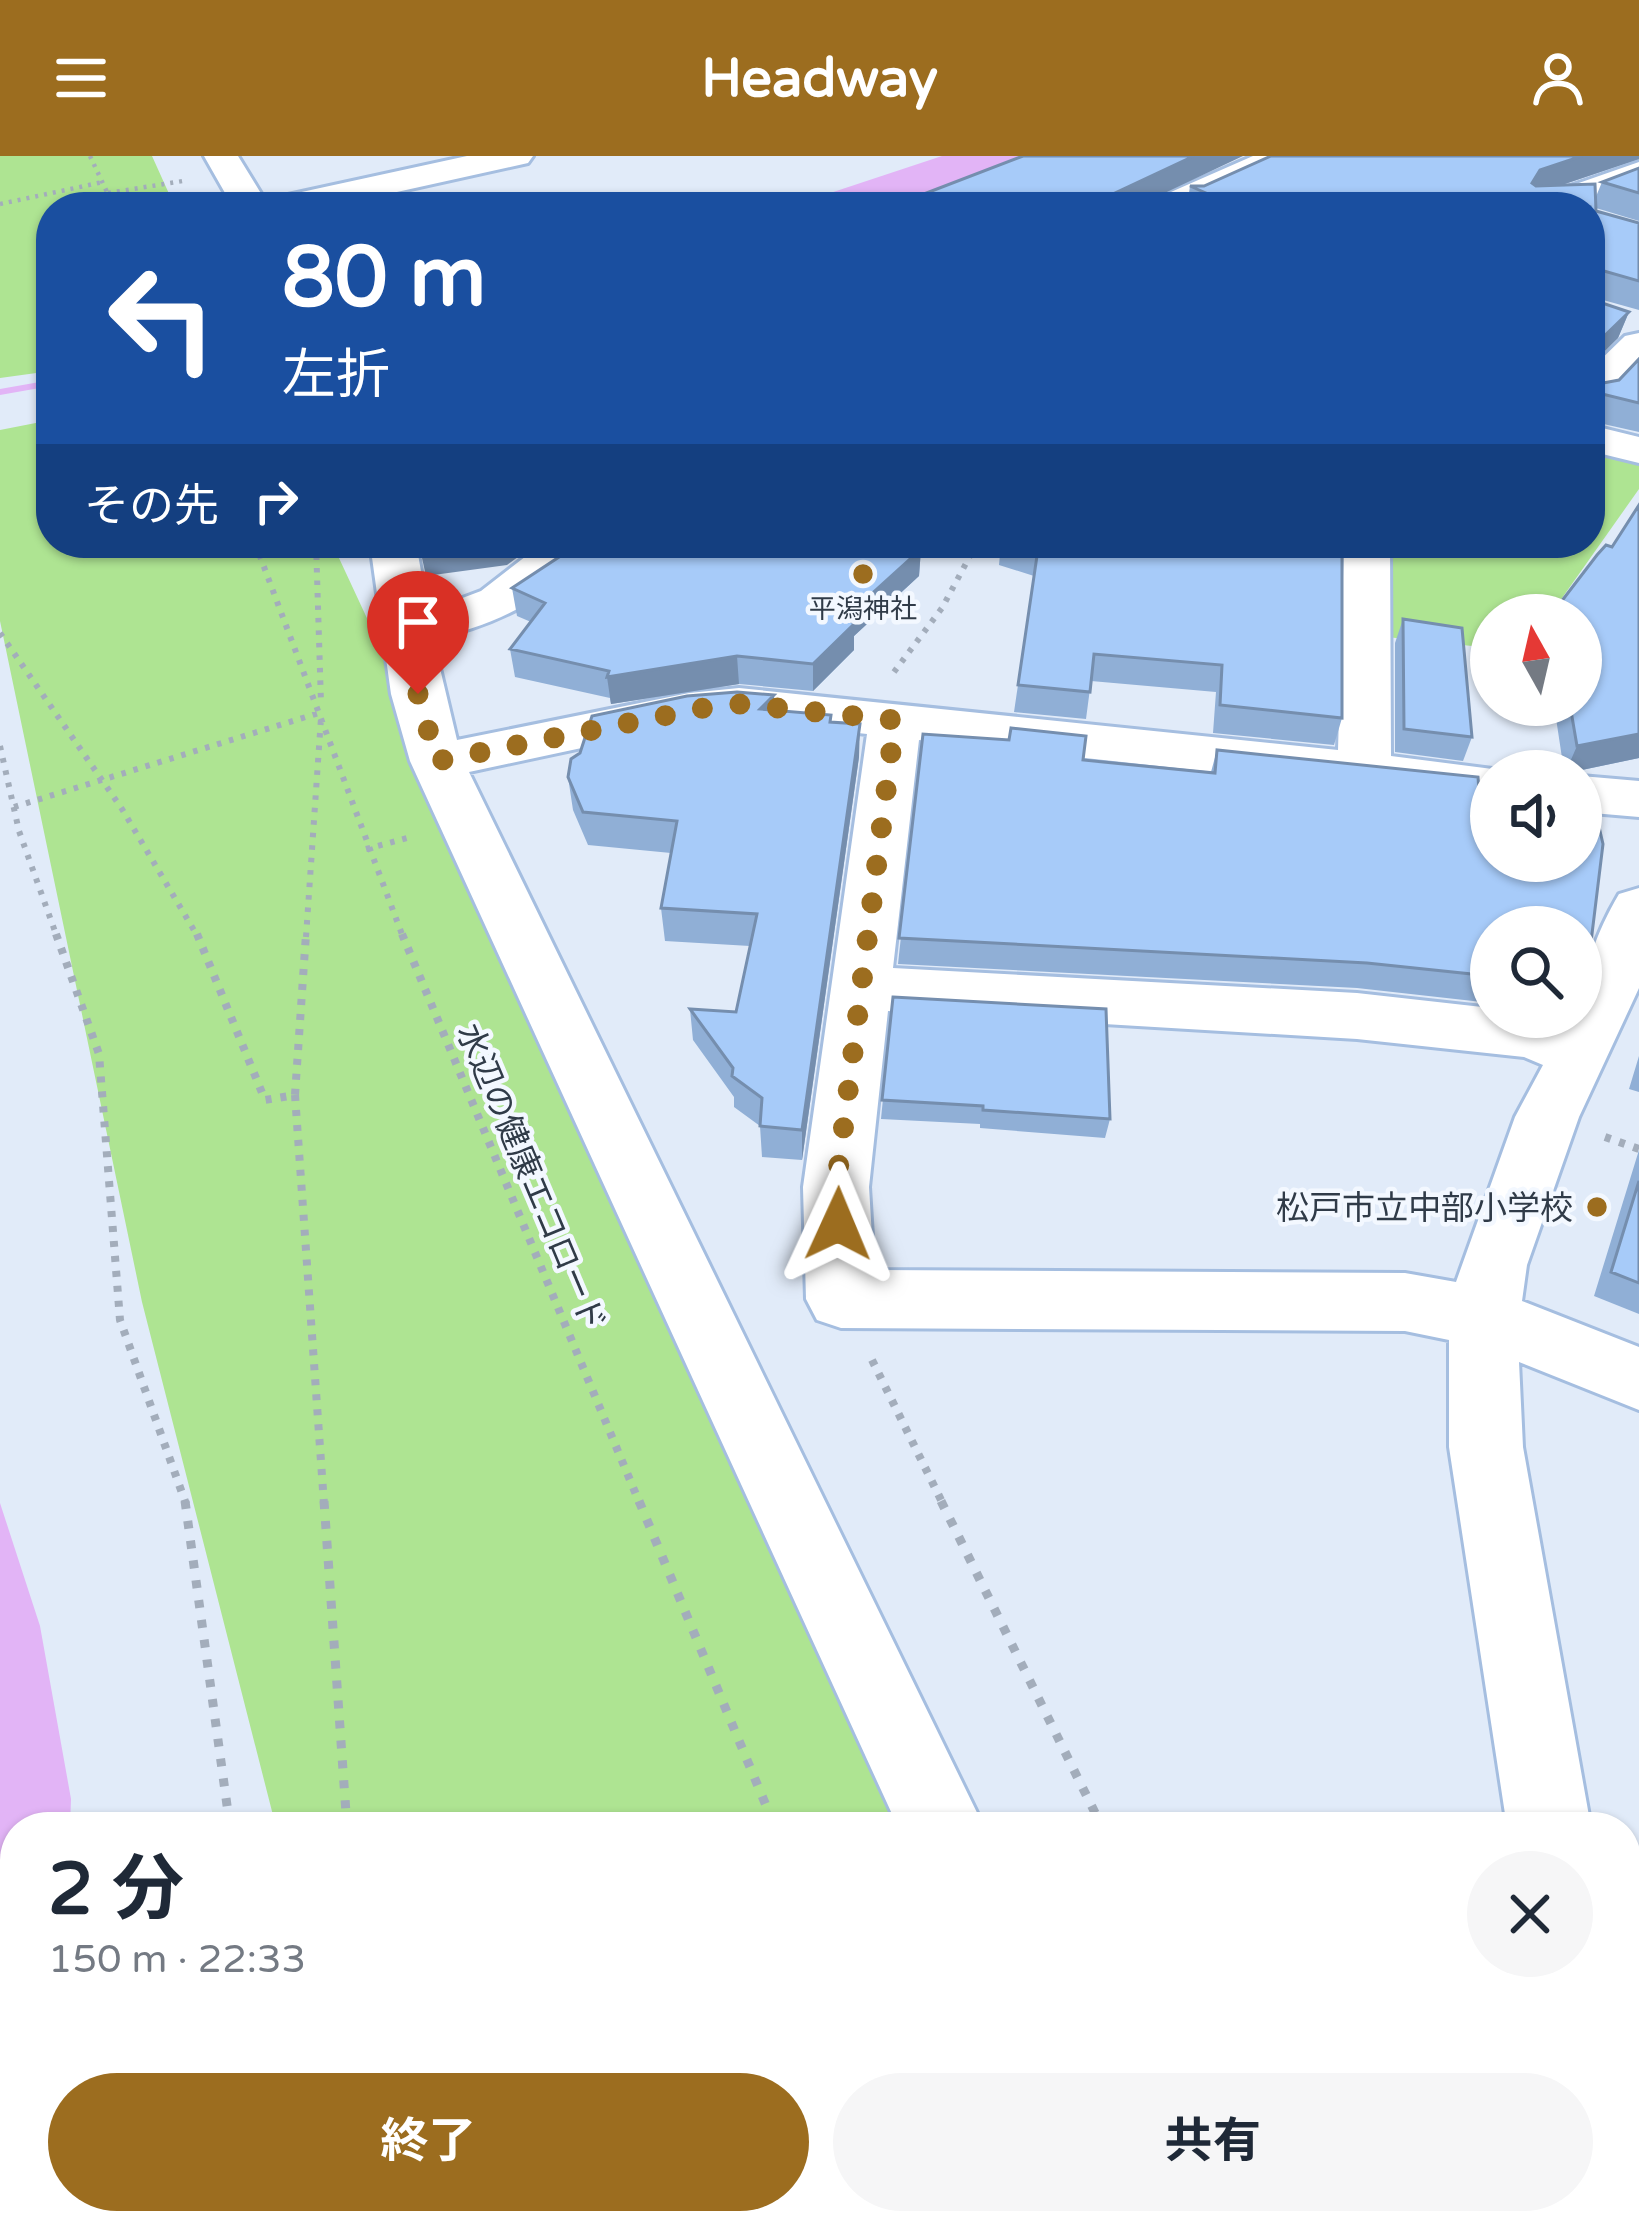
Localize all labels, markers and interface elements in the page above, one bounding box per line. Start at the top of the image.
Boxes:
icon: menu [48,45,114,111]
icon: person [1525,45,1591,111]
text: Headway [701,46,938,111]
text: 80 m [282,228,486,329]
icon: left [84,240,240,396]
text: 左折 [282,343,390,408]
icon: right [243,468,309,534]
text: その先 [84,480,219,534]
marker: 平潟神社 [850,561,876,587]
pin [367,571,469,694]
icon: arrive [385,589,451,655]
place label: 平潟神社 [809,593,917,626]
north arrow [1470,594,1602,726]
map controls [1470,594,1602,1038]
button: sound [1470,750,1602,882]
button: search [1470,906,1602,1038]
street label: 水辺の健康エコロード [448,1018,613,1337]
position arrow [775,1161,901,1287]
place label: 松戸市立中部小学校 [1276,1189,1573,1228]
marker: 松戸市立中部小学校 [1584,1194,1610,1220]
text: 2 分 [48,1847,184,1934]
button: close [1467,1851,1593,1977]
text: 150 m · 22:33 [48,1936,306,1983]
button: 終了 [48,2073,809,2211]
button: 共有 [833,2073,1593,2211]

